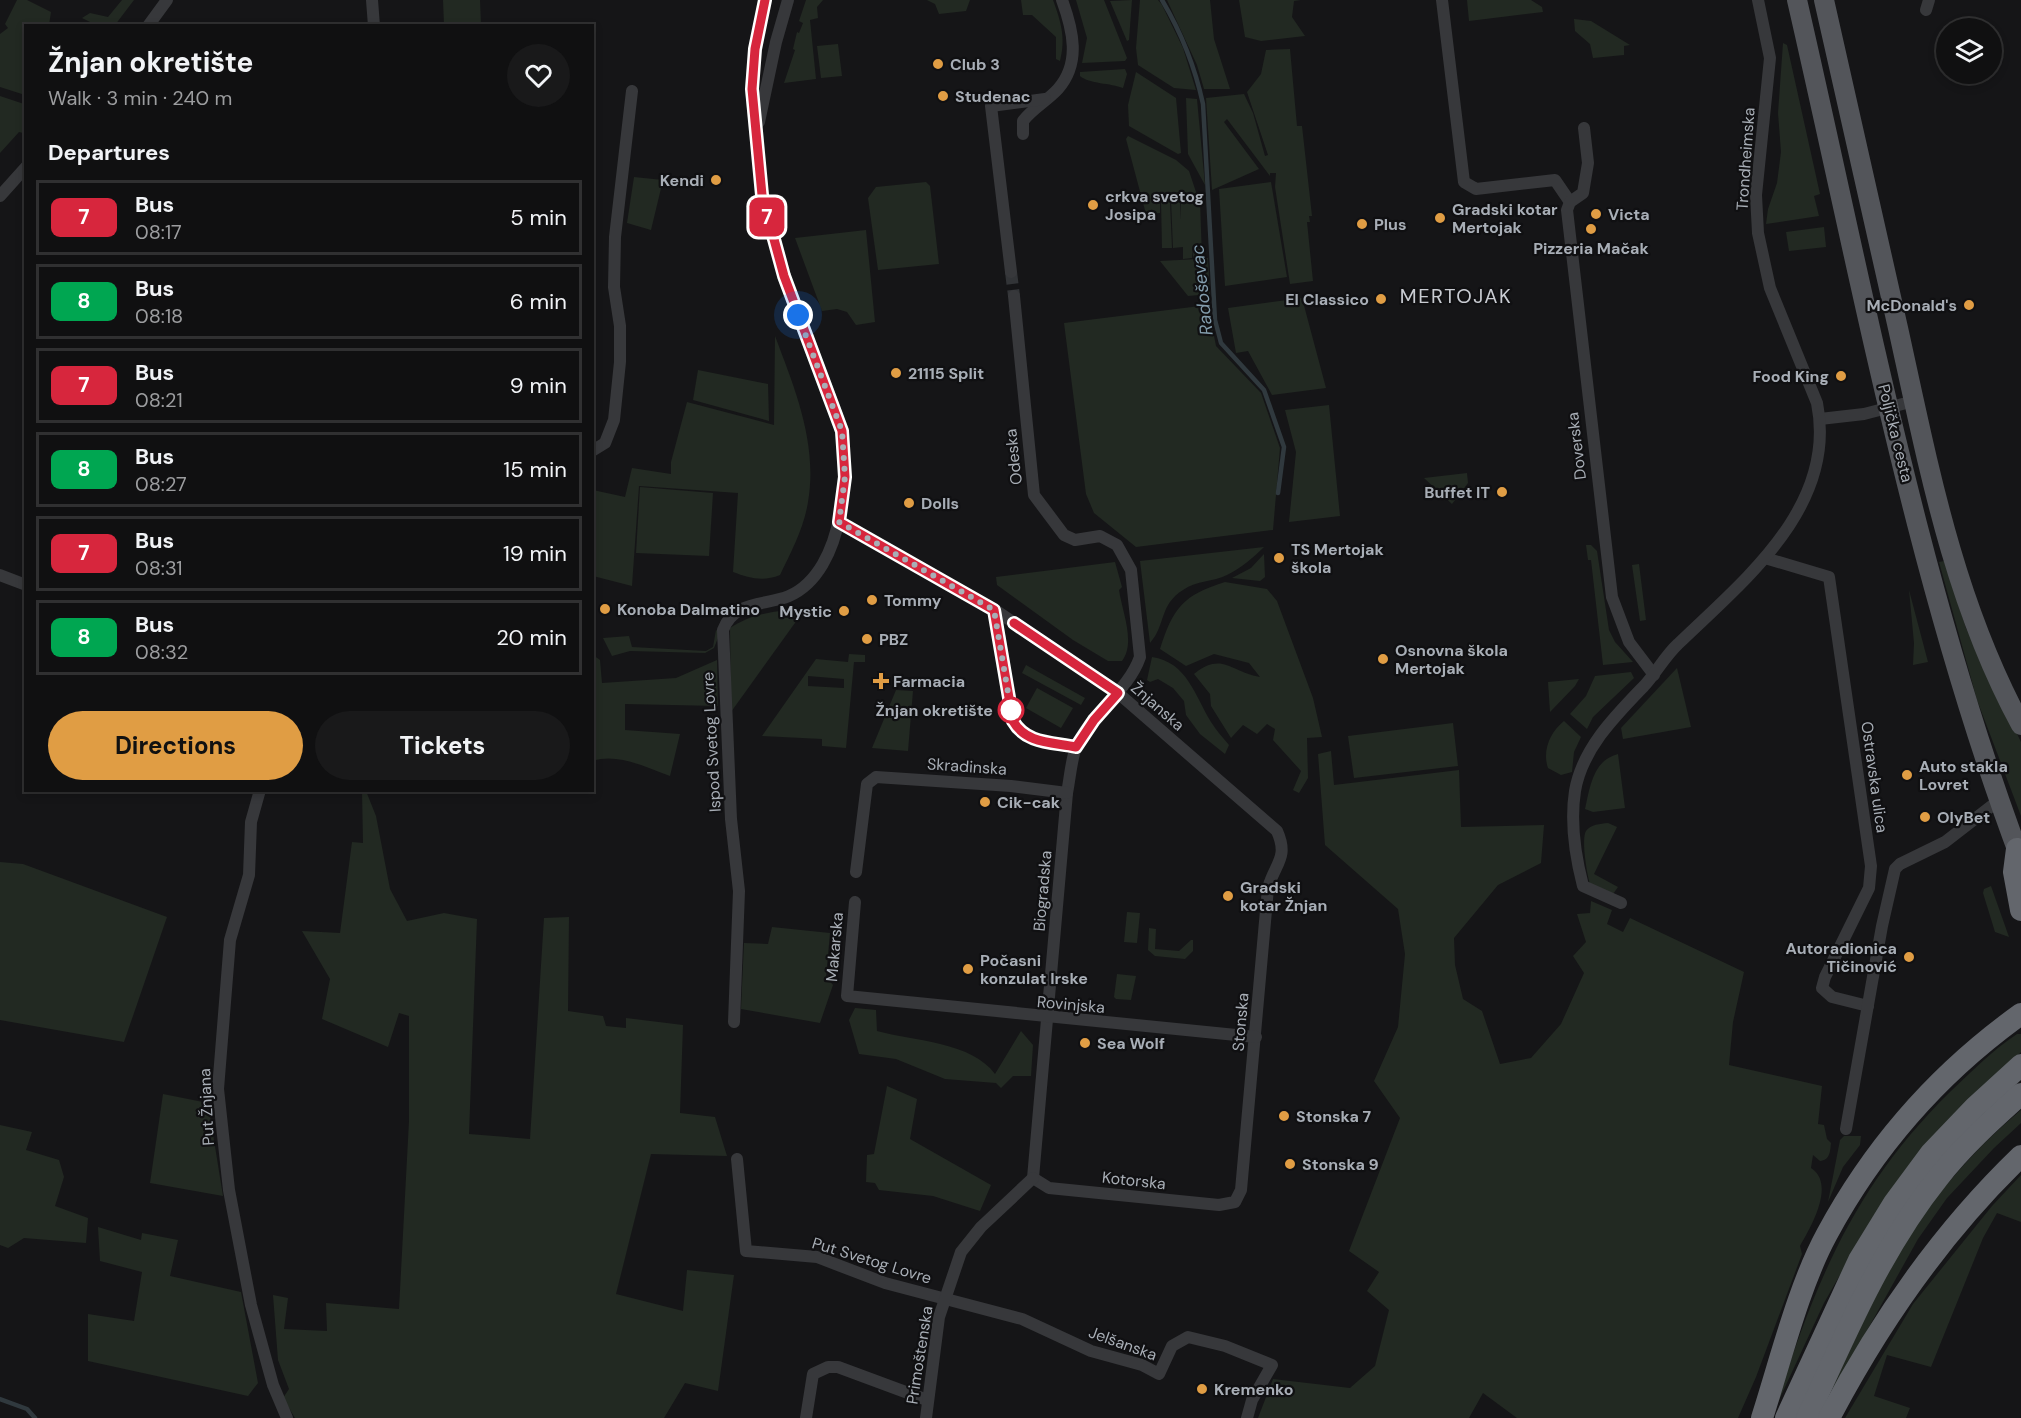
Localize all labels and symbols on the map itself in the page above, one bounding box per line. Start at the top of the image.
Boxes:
place label: Club 3 [950,54,1000,75]
marker: Club 3 [931,57,945,71]
place label: Studenac [955,86,1031,107]
marker: Studenac [936,89,950,103]
street label: Trondheimska [1731,107,1760,211]
place label: Kendi [660,170,704,191]
marker: Kendi [709,173,723,187]
place label: crkva svetog Josipa [1105,186,1204,225]
line badge: 7 [748,198,786,236]
marker: crkva svetog Josipa [1086,198,1100,212]
place label: Gradski kotar Mertojak [1452,199,1558,238]
place label: Victa [1608,204,1650,225]
marker: Victa [1589,207,1603,221]
marker: Gradski kotar Mertojak [1433,211,1447,225]
place label: Plus [1374,214,1406,235]
marker: Plus [1355,217,1369,231]
marker: Pizzeria Mačak [1584,222,1598,236]
place label: Pizzeria Mačak [1533,238,1649,259]
water label: Radoševac [1185,243,1219,337]
district label: MERTOJAK [1400,283,1512,309]
place label: El Classico [1285,289,1369,310]
marker: El Classico [1374,292,1388,306]
place label: McDonald's [1866,295,1957,316]
marker: McDonald's [1962,298,1976,312]
your location [783,300,813,330]
place label: 21115 Split [908,363,984,384]
marker: 21115 Split [889,366,903,380]
place label: Food King [1753,366,1829,387]
marker: Food King [1834,369,1848,383]
street label: Poljička cesta [1873,382,1918,484]
street label: Doverska [1562,411,1591,481]
street label: Odeska [1000,428,1027,486]
place label: Buffet IT [1424,482,1490,503]
marker: Buffet IT [1495,485,1509,499]
place label: Dolls [921,493,959,514]
marker: Dolls [902,496,916,510]
place label: TS Mertojak škola [1291,539,1384,578]
marker: TS Mertojak škola [1272,551,1286,565]
place label: Tommy [884,590,942,611]
marker: Tommy [865,593,879,607]
place label: Konoba Dalmatino [617,599,760,620]
place label: Mystic [779,601,832,622]
marker: Konoba Dalmatino [598,602,612,616]
marker: Mystic [837,604,851,618]
place label: PBZ [879,629,908,650]
marker: PBZ [860,632,874,646]
place label: Osnovna škola Mertojak [1395,640,1508,679]
marker: Osnovna škola Mertojak [1376,652,1390,666]
street label: Ispod Svetog Lovre [697,671,726,813]
place label: Farmacia [893,671,965,692]
marker: Farmacia [874,674,888,688]
street label: Žnjanska [1126,677,1189,735]
marker: Žnjan okretište [998,697,1024,723]
place label: Žnjan okretište [876,700,993,721]
street label: Ostravska ulica [1856,720,1893,834]
street label: Skradinska [926,753,1007,780]
place label: Auto stakla Lovret [1919,756,2008,795]
marker: Auto stakla Lovret [1900,768,1914,782]
place label: Cik-cak [997,792,1061,813]
marker: Cik-cak [978,795,992,809]
place label: OlyBet [1937,807,1990,828]
marker: OlyBet [1918,810,1932,824]
street label: Biogradska [1029,850,1056,932]
place label: Gradski kotar Žnjan [1240,877,1327,916]
marker: Gradski kotar Žnjan [1221,889,1235,903]
street label: Makarska [821,911,848,983]
place label: Autoradionica Tičinović [1786,938,1897,977]
place label: Počasni konzulat Irske [980,950,1088,989]
marker: Autoradionica Tičinović [1902,950,1916,964]
marker: Počasni konzulat Irske [961,962,975,976]
street label: Rovinjska [1036,991,1106,1018]
street label: Stonska [1227,992,1254,1052]
place label: Sea Wolf [1097,1033,1165,1054]
marker: Sea Wolf [1078,1036,1092,1050]
street label: Put Žnjana [194,1068,219,1146]
place label: Stonska 7 [1296,1106,1372,1127]
marker: Stonska 7 [1277,1109,1291,1123]
place label: Stonska 9 [1302,1154,1379,1175]
marker: Stonska 9 [1283,1157,1297,1171]
street label: Kotorska [1101,1167,1167,1194]
street label: Put Svetog Lovre [810,1232,934,1289]
street label: Primoštenska [901,1304,938,1406]
street label: Jelšanska [1086,1321,1160,1366]
place label: Kremenko [1214,1379,1293,1400]
marker: Kremenko [1195,1382,1209,1396]

